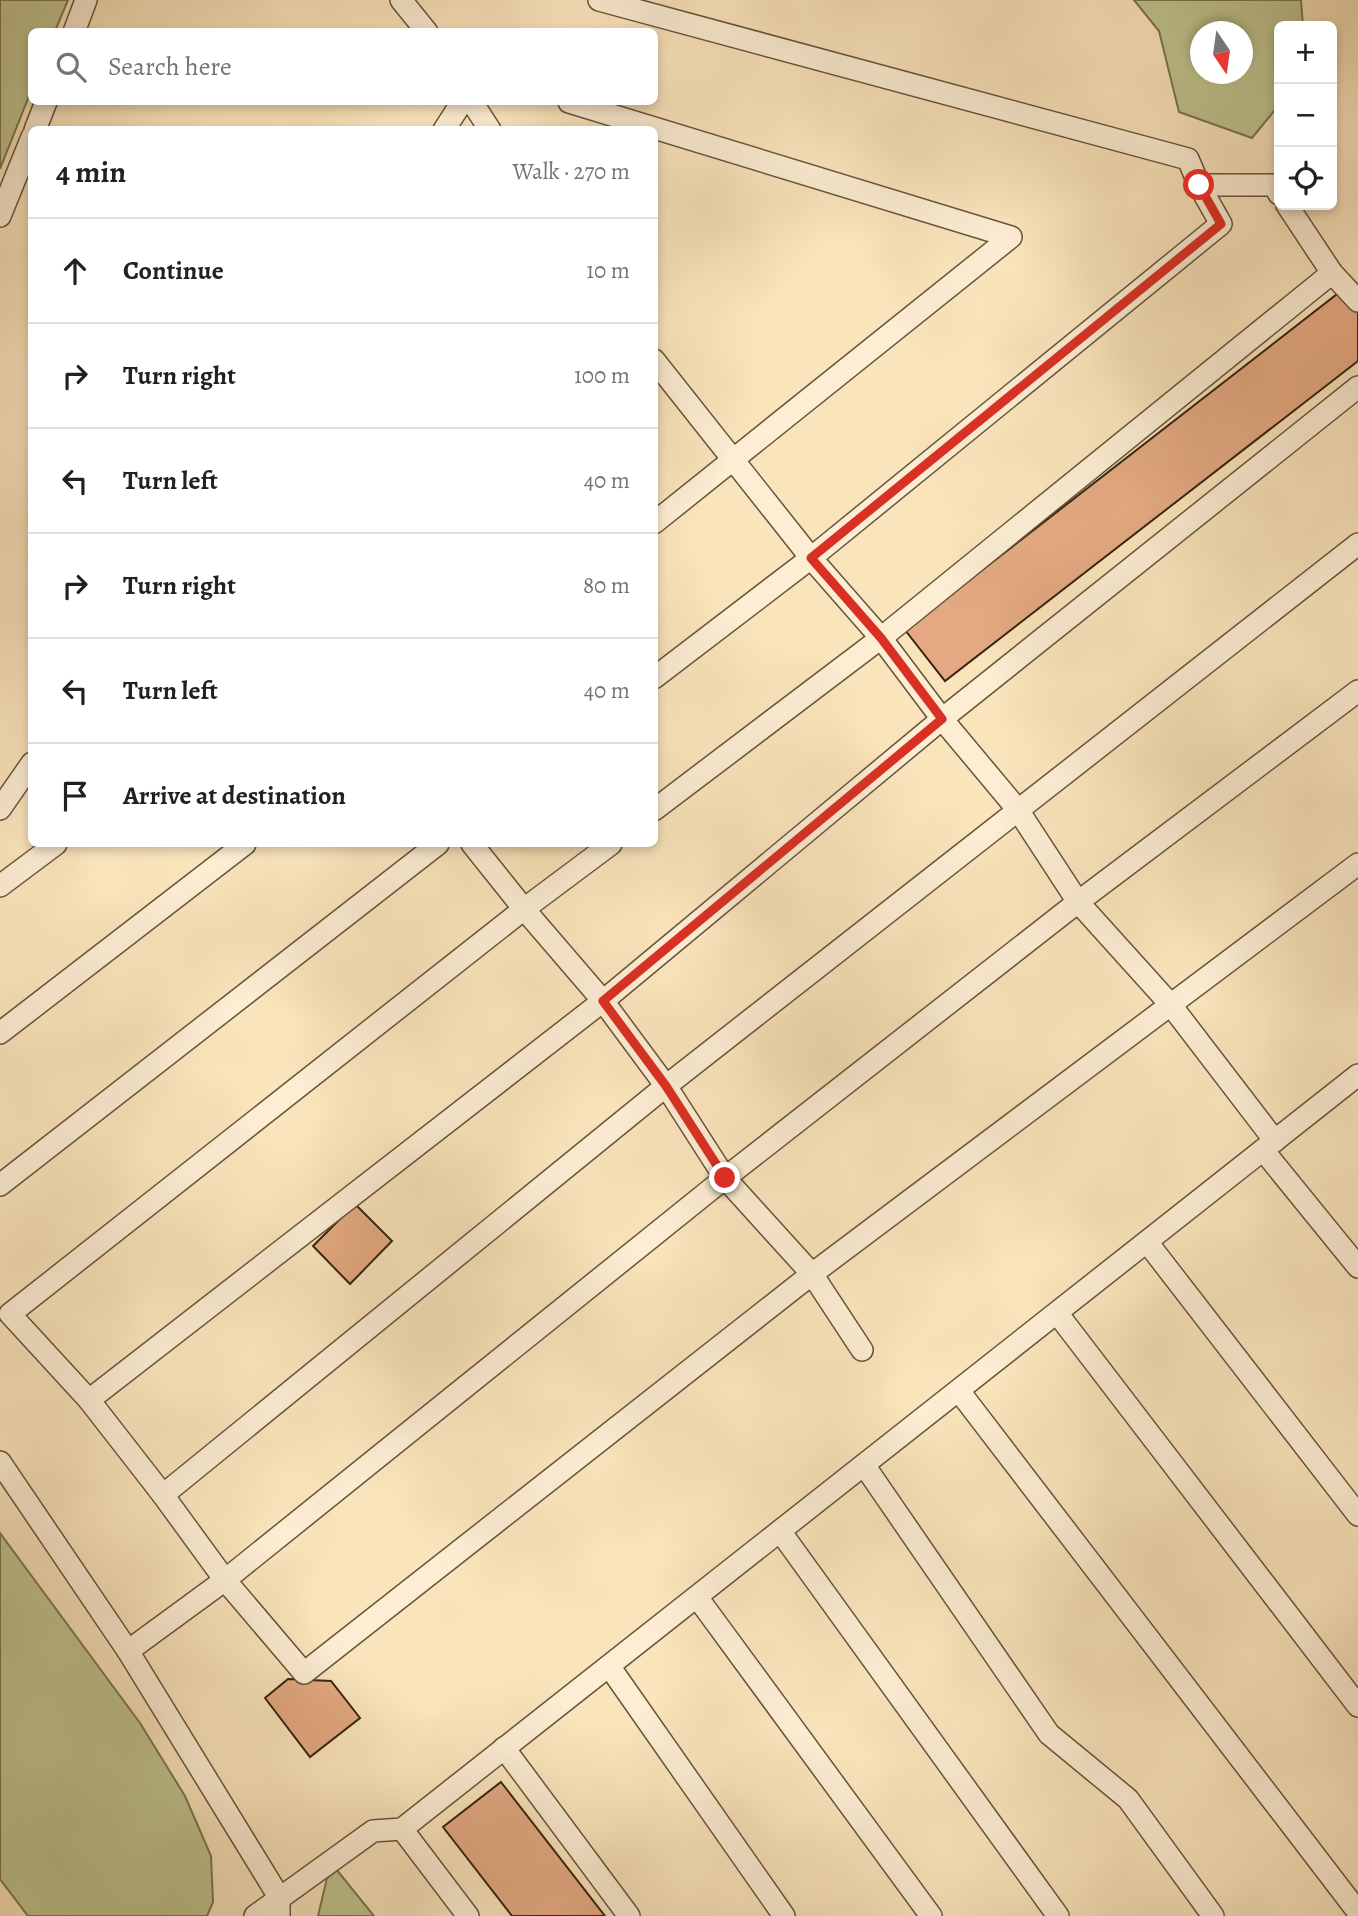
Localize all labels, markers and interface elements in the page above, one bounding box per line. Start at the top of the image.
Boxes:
north arrow [1190,21,1253,84]
map controls [1274,21,1337,210]
button: + [1274,21,1337,84]
search box [28,28,658,105]
icon: search [52,48,90,86]
text: Search here [108,49,232,84]
button: − [1274,84,1337,147]
button: locate [1274,147,1337,210]
text: 4 min [56,152,126,192]
text: Walk · 270 m [512,156,630,187]
route start [1183,169,1214,200]
icon: ahead [56,252,94,290]
text: Continue [123,253,224,288]
text: 10 m [586,255,630,286]
icon: right [56,357,94,395]
text: Turn right [123,358,236,393]
text: 100 m [574,360,630,391]
icon: left [56,462,94,500]
text: Turn left [123,463,218,498]
text: 40 m [584,465,630,496]
icon: right [56,567,94,605]
text: Turn right [123,568,236,603]
text: 80 m [583,570,630,601]
icon: left [56,672,94,710]
text: Turn left [123,673,218,708]
text: 40 m [584,675,630,706]
icon: arrive [56,777,94,815]
text: Arrive at destination [123,778,346,813]
route end [709,1162,740,1193]

